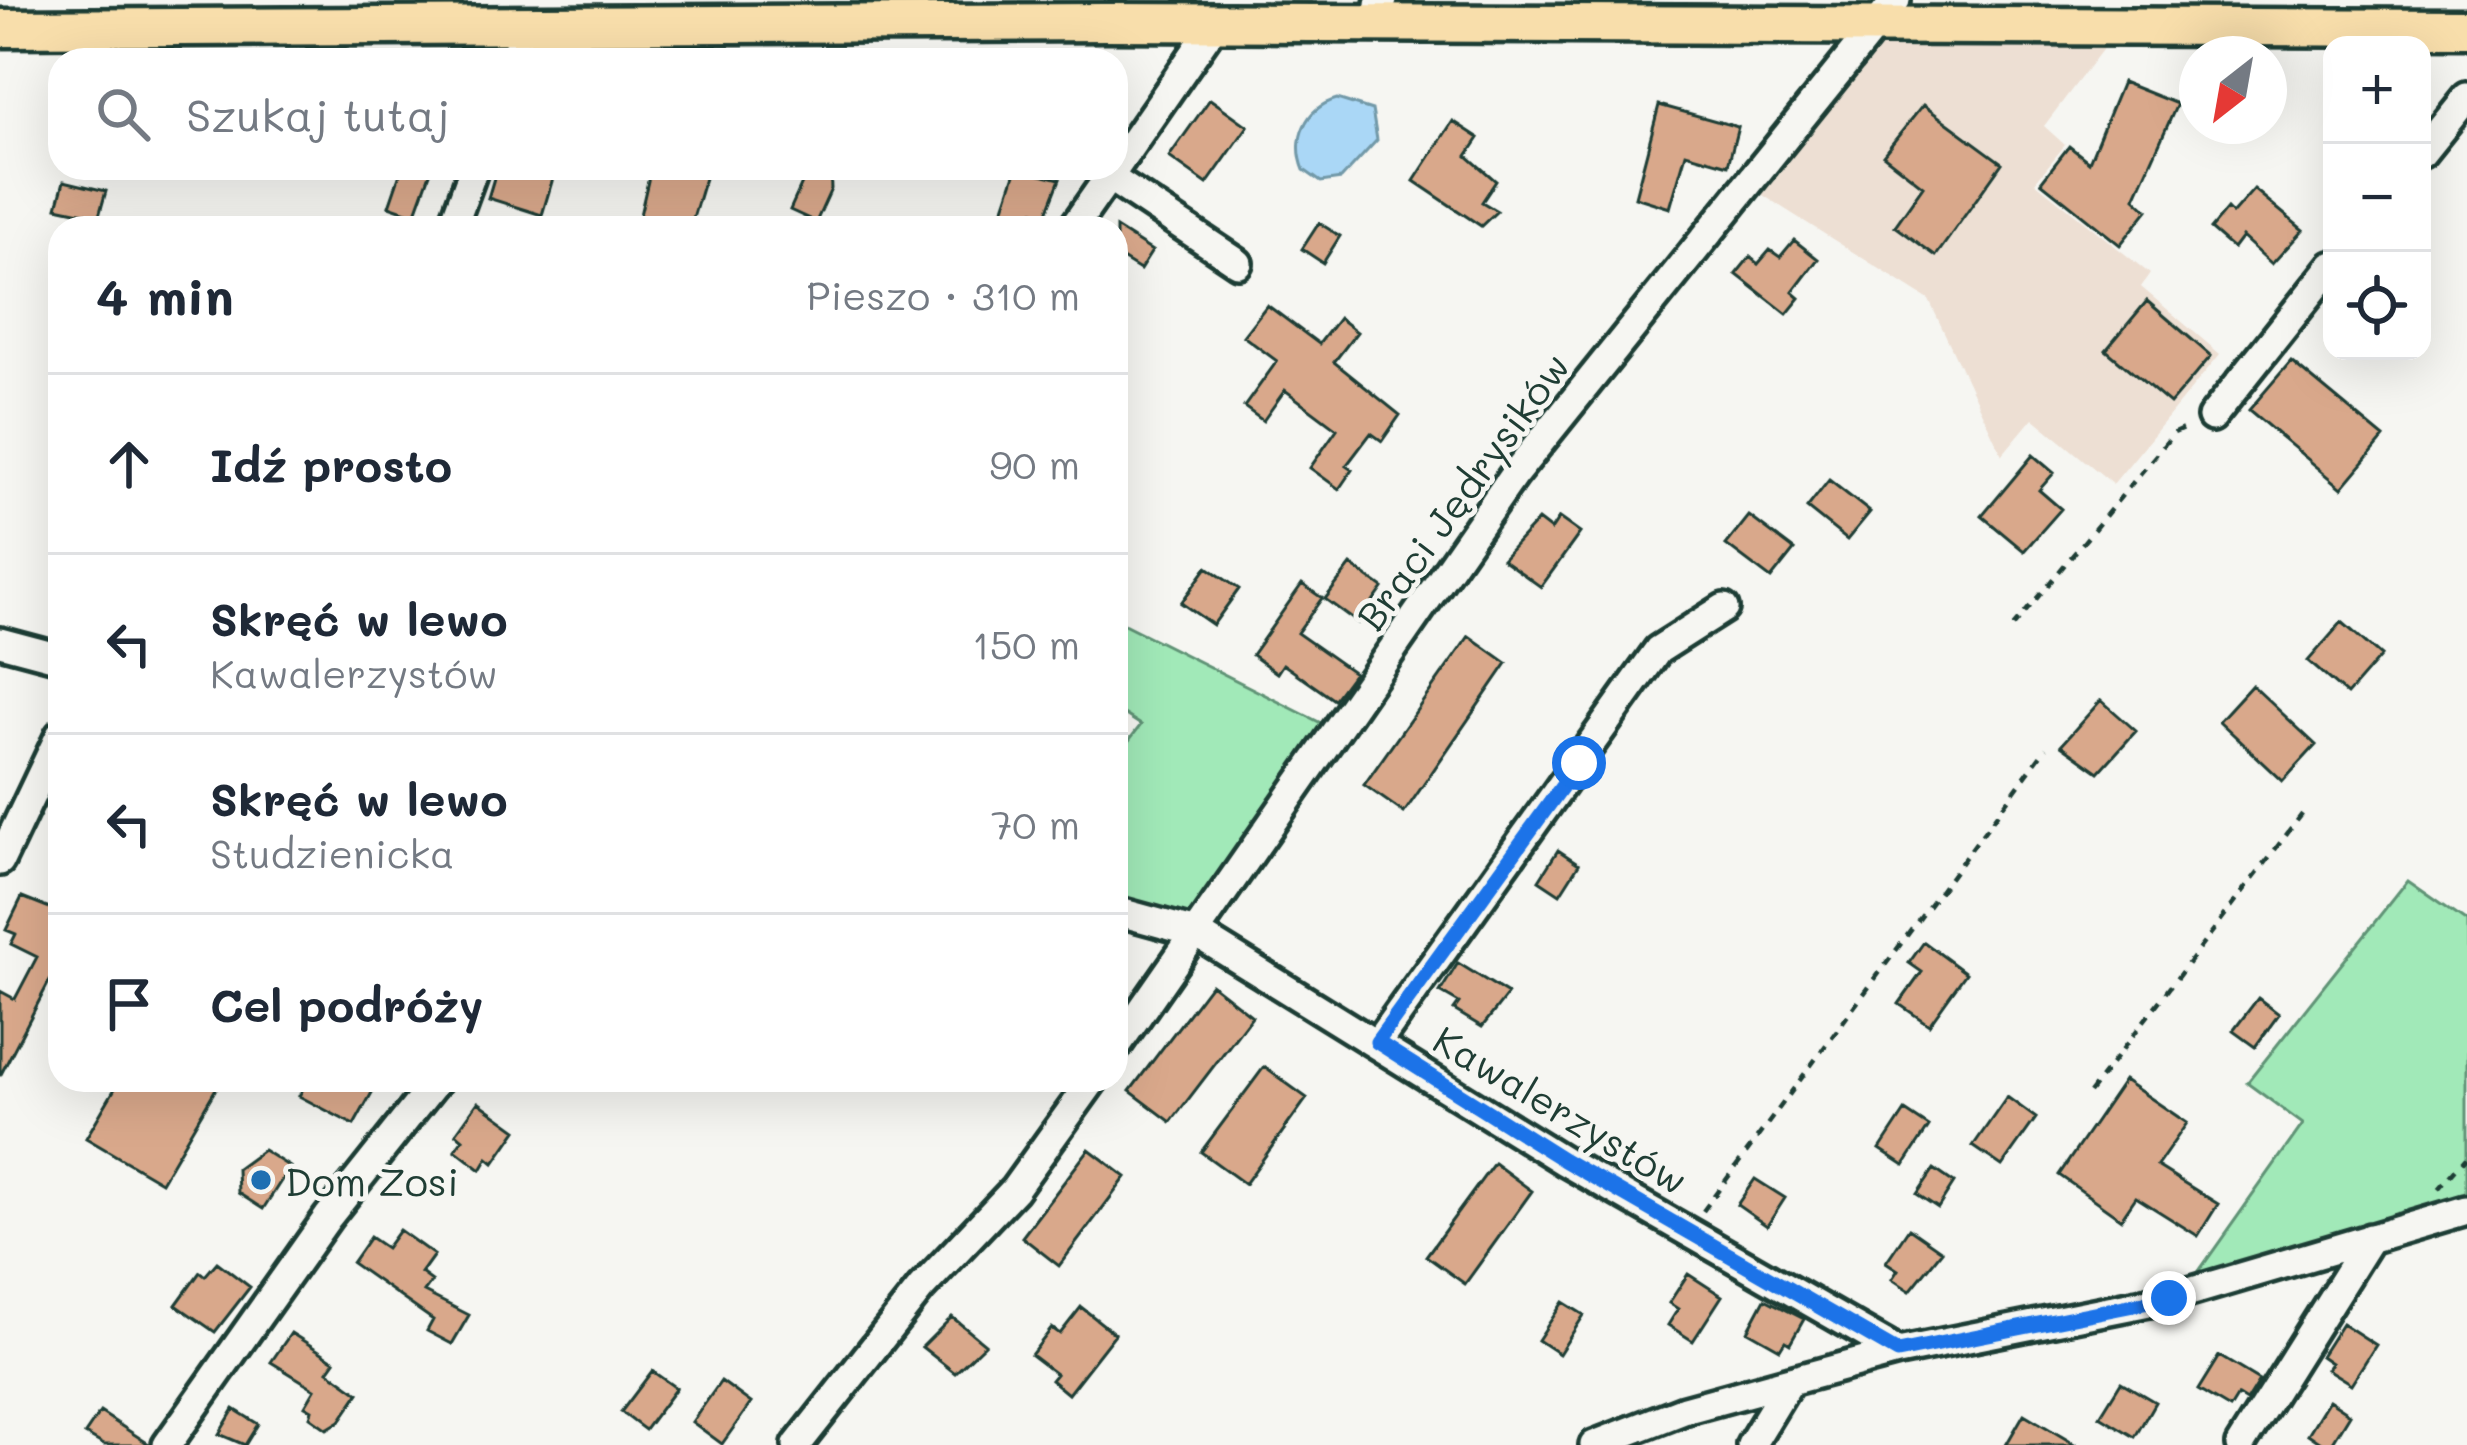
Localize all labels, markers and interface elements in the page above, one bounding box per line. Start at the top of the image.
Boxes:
north arrow [2179,36,2287,144]
map controls [2323,36,2431,360]
button: + [2323,36,2431,144]
search box [48,48,1128,180]
icon: search [90,81,156,147]
text: Szukaj tutaj [186,85,450,143]
button: − [2323,144,2431,252]
button: locate [2323,252,2431,360]
text: 4 min [96,261,234,328]
text: Pieszo · 310 m [806,269,1080,320]
street label: Braci Jędrysików [1344,342,1580,640]
icon: ahead [96,431,162,497]
text: Idź prosto [210,435,452,493]
text: 90 m [989,438,1080,489]
text: Skręć w lewo [210,589,508,647]
icon: left [96,611,162,677]
text: 150 m [972,618,1080,669]
text: Kawalerzystów [210,647,498,698]
route start [1552,736,1606,790]
text: Skręć w lewo [210,769,508,827]
icon: left [96,791,162,857]
text: 70 m [991,798,1080,849]
text: Studzienicka [210,827,454,878]
icon: arrive [96,971,162,1037]
text: Cel podróży [210,975,483,1033]
street label: Kawalerzystów [1425,1013,1697,1205]
place label: Dom Zosi [285,1155,459,1206]
marker: Dom Zosi [248,1167,274,1193]
route end [2142,1271,2196,1325]

